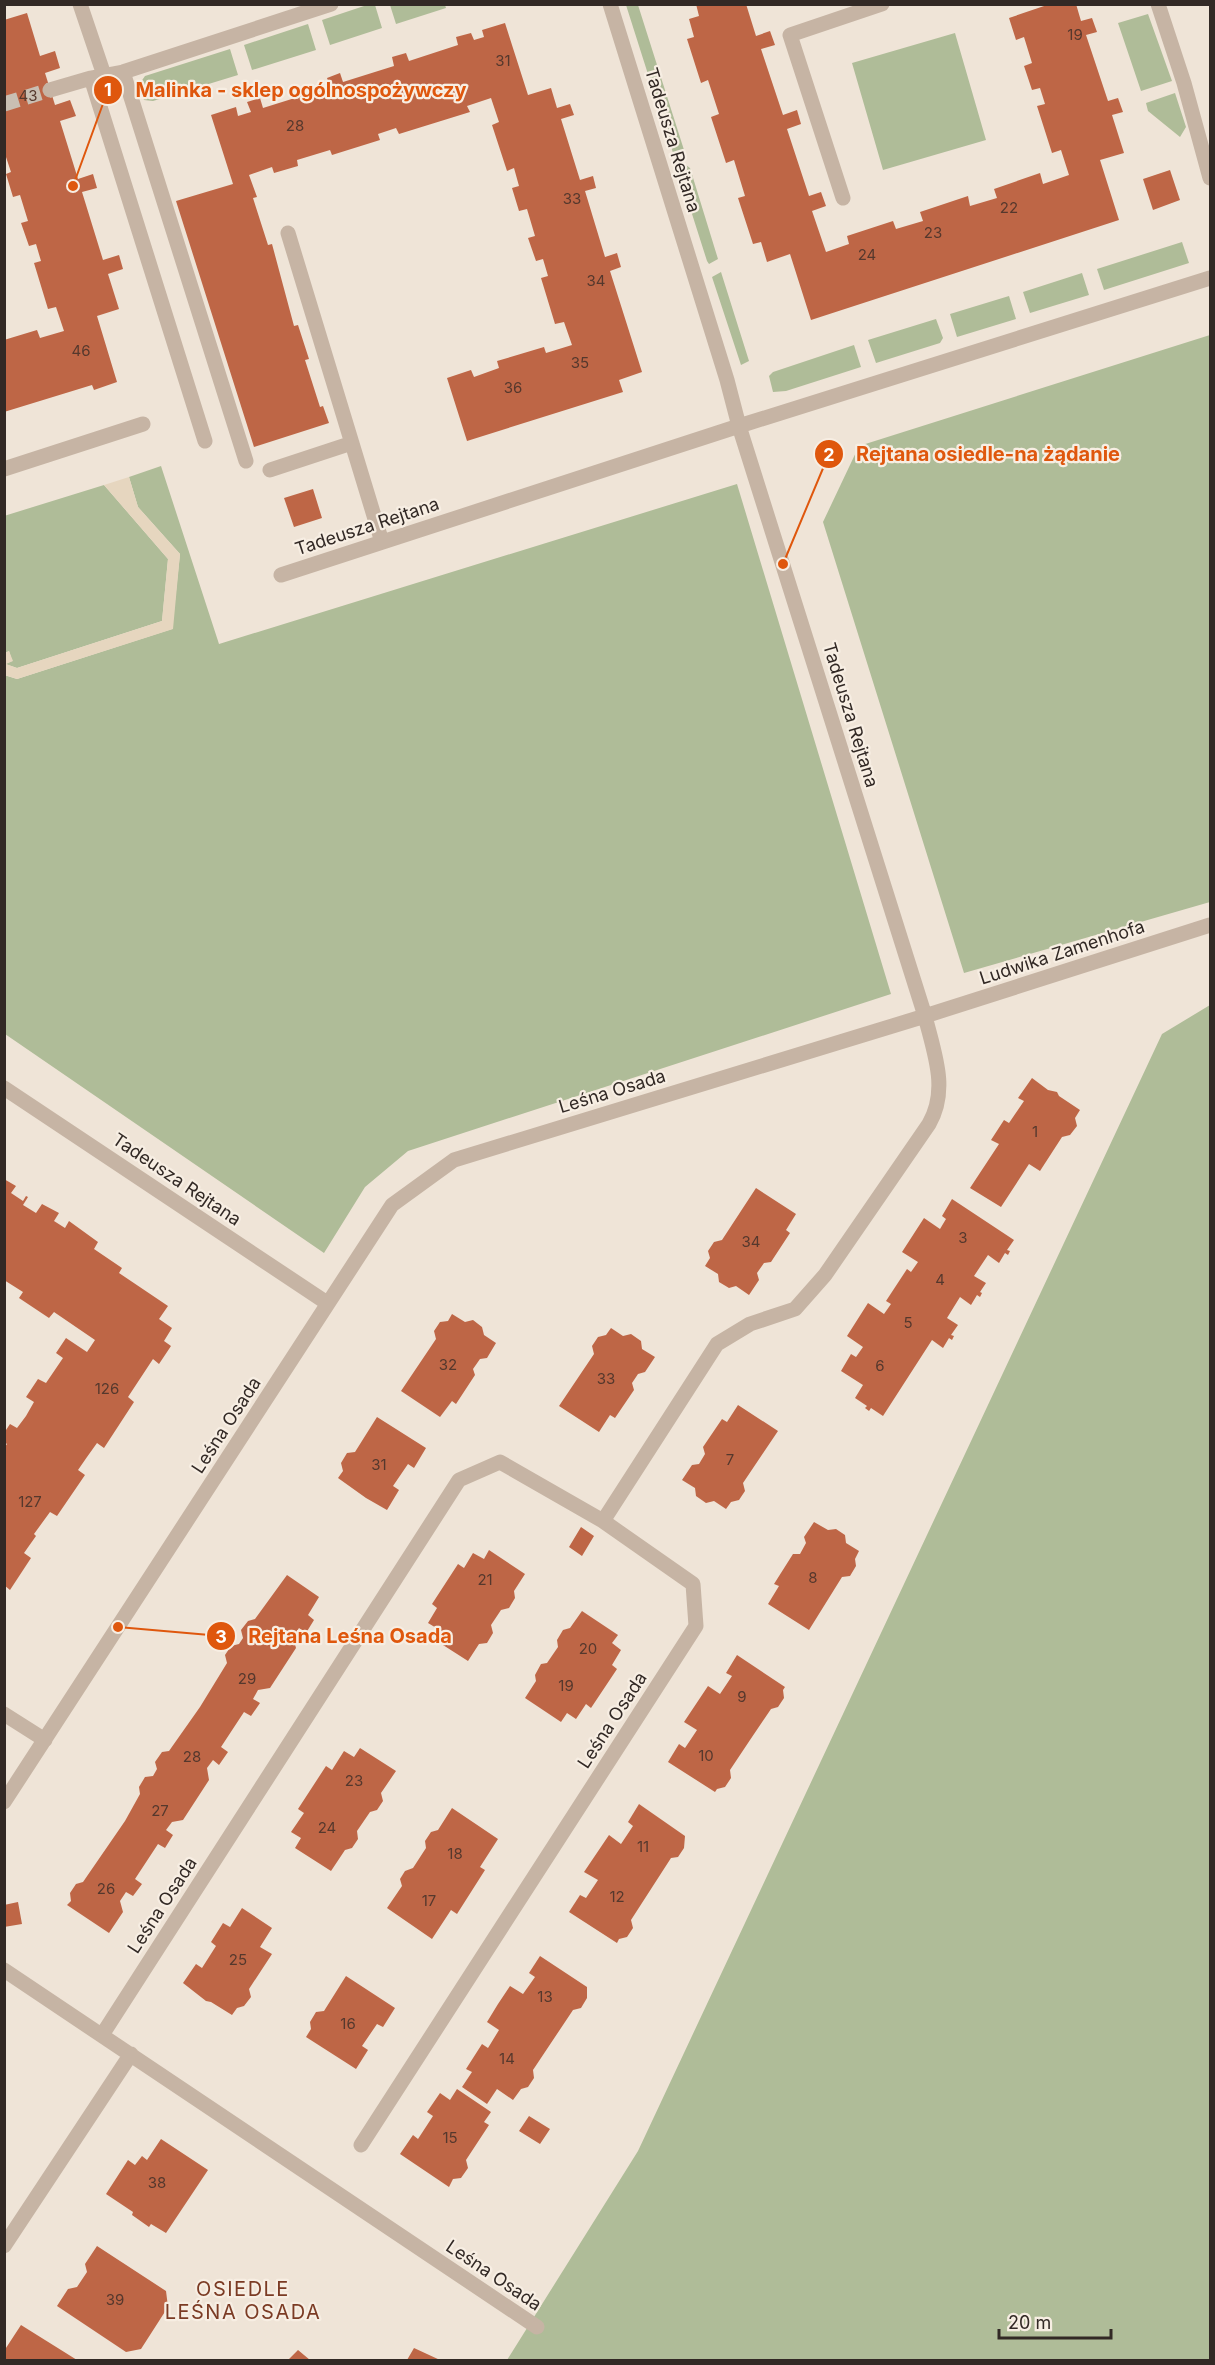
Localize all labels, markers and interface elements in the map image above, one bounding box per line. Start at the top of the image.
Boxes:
house number: 19 [1067,25,1083,44]
house number: 31 [495,51,511,70]
street label: Tadeusza Rejtana [641,65,705,215]
callout: Malinka - sklep ogólnospożywczy [93,71,478,109]
text: Malinka - sklep ogólnospożywczy [135,78,467,102]
text: 1 [104,79,112,100]
house number: 43 [19,86,37,105]
house number: 28 [286,116,304,135]
house number: 33 [563,189,581,208]
house number: 22 [1000,198,1018,217]
house number: 23 [924,223,942,242]
house number: 24 [858,245,876,264]
house number: 34 [587,271,605,290]
house number: 46 [72,341,91,360]
house number: 35 [571,353,589,372]
house number: 36 [504,378,522,397]
callout: Rejtana osiedle-na żądanie [814,435,1132,473]
text: Rejtana osiedle-na żądanie [856,442,1120,466]
text: 2 [823,444,835,465]
street label: Tadeusza Rejtana [292,493,442,559]
street label: Tadeusza Rejtana [819,640,883,790]
street label: Ludwika Zamenhofa [977,915,1147,989]
street label: Leśna Osada [556,1065,668,1117]
house number: 1 [1032,1122,1038,1141]
street label: Tadeusza Rejtana [109,1128,245,1230]
house number: 3 [958,1228,968,1247]
house number: 34 [742,1232,760,1251]
house number: 4 [935,1270,945,1289]
house number: 5 [903,1313,913,1332]
house number: 32 [439,1355,457,1374]
house number: 6 [875,1356,885,1375]
house number: 33 [597,1369,615,1388]
street label: Leśna Osada [187,1373,265,1477]
house number: 126 [95,1379,119,1398]
house number: 7 [726,1450,734,1469]
house number: 31 [371,1455,387,1474]
house number: 127 [18,1492,42,1511]
house number: 8 [808,1568,818,1587]
house number: 21 [477,1570,493,1589]
callout: Rejtana Leśna Osada [206,1617,464,1655]
text: Rejtana Leśna Osada [248,1624,452,1648]
text: 3 [215,1626,227,1647]
house number: 20 [579,1639,597,1658]
street label: Leśna Osada [573,1668,651,1772]
house number: 29 [238,1669,256,1688]
house number: 19 [558,1676,574,1695]
house number: 9 [737,1687,747,1706]
house number: 10 [698,1746,714,1765]
house number: 28 [183,1747,201,1766]
house number: 23 [345,1771,363,1790]
house number: 27 [151,1801,169,1820]
house number: 24 [318,1818,336,1837]
house number: 11 [637,1837,649,1856]
house number: 18 [447,1844,463,1863]
street label: Leśna Osada [123,1853,201,1957]
house number: 26 [97,1879,115,1898]
house number: 12 [609,1887,625,1906]
house number: 17 [422,1891,436,1910]
house number: 25 [229,1950,247,1969]
house number: 13 [537,1987,553,2006]
house number: 16 [340,2014,356,2033]
house number: 14 [499,2049,515,2068]
house number: 15 [442,2128,458,2147]
house number: 38 [148,2173,166,2192]
street label: Leśna Osada [442,2235,546,2315]
district label: OSIEDLE LEŚNA OSADA [165,2277,321,2324]
house number: 39 [106,2290,124,2309]
scale bar [999,2302,1112,2340]
text: 20 m [1008,2312,1051,2333]

